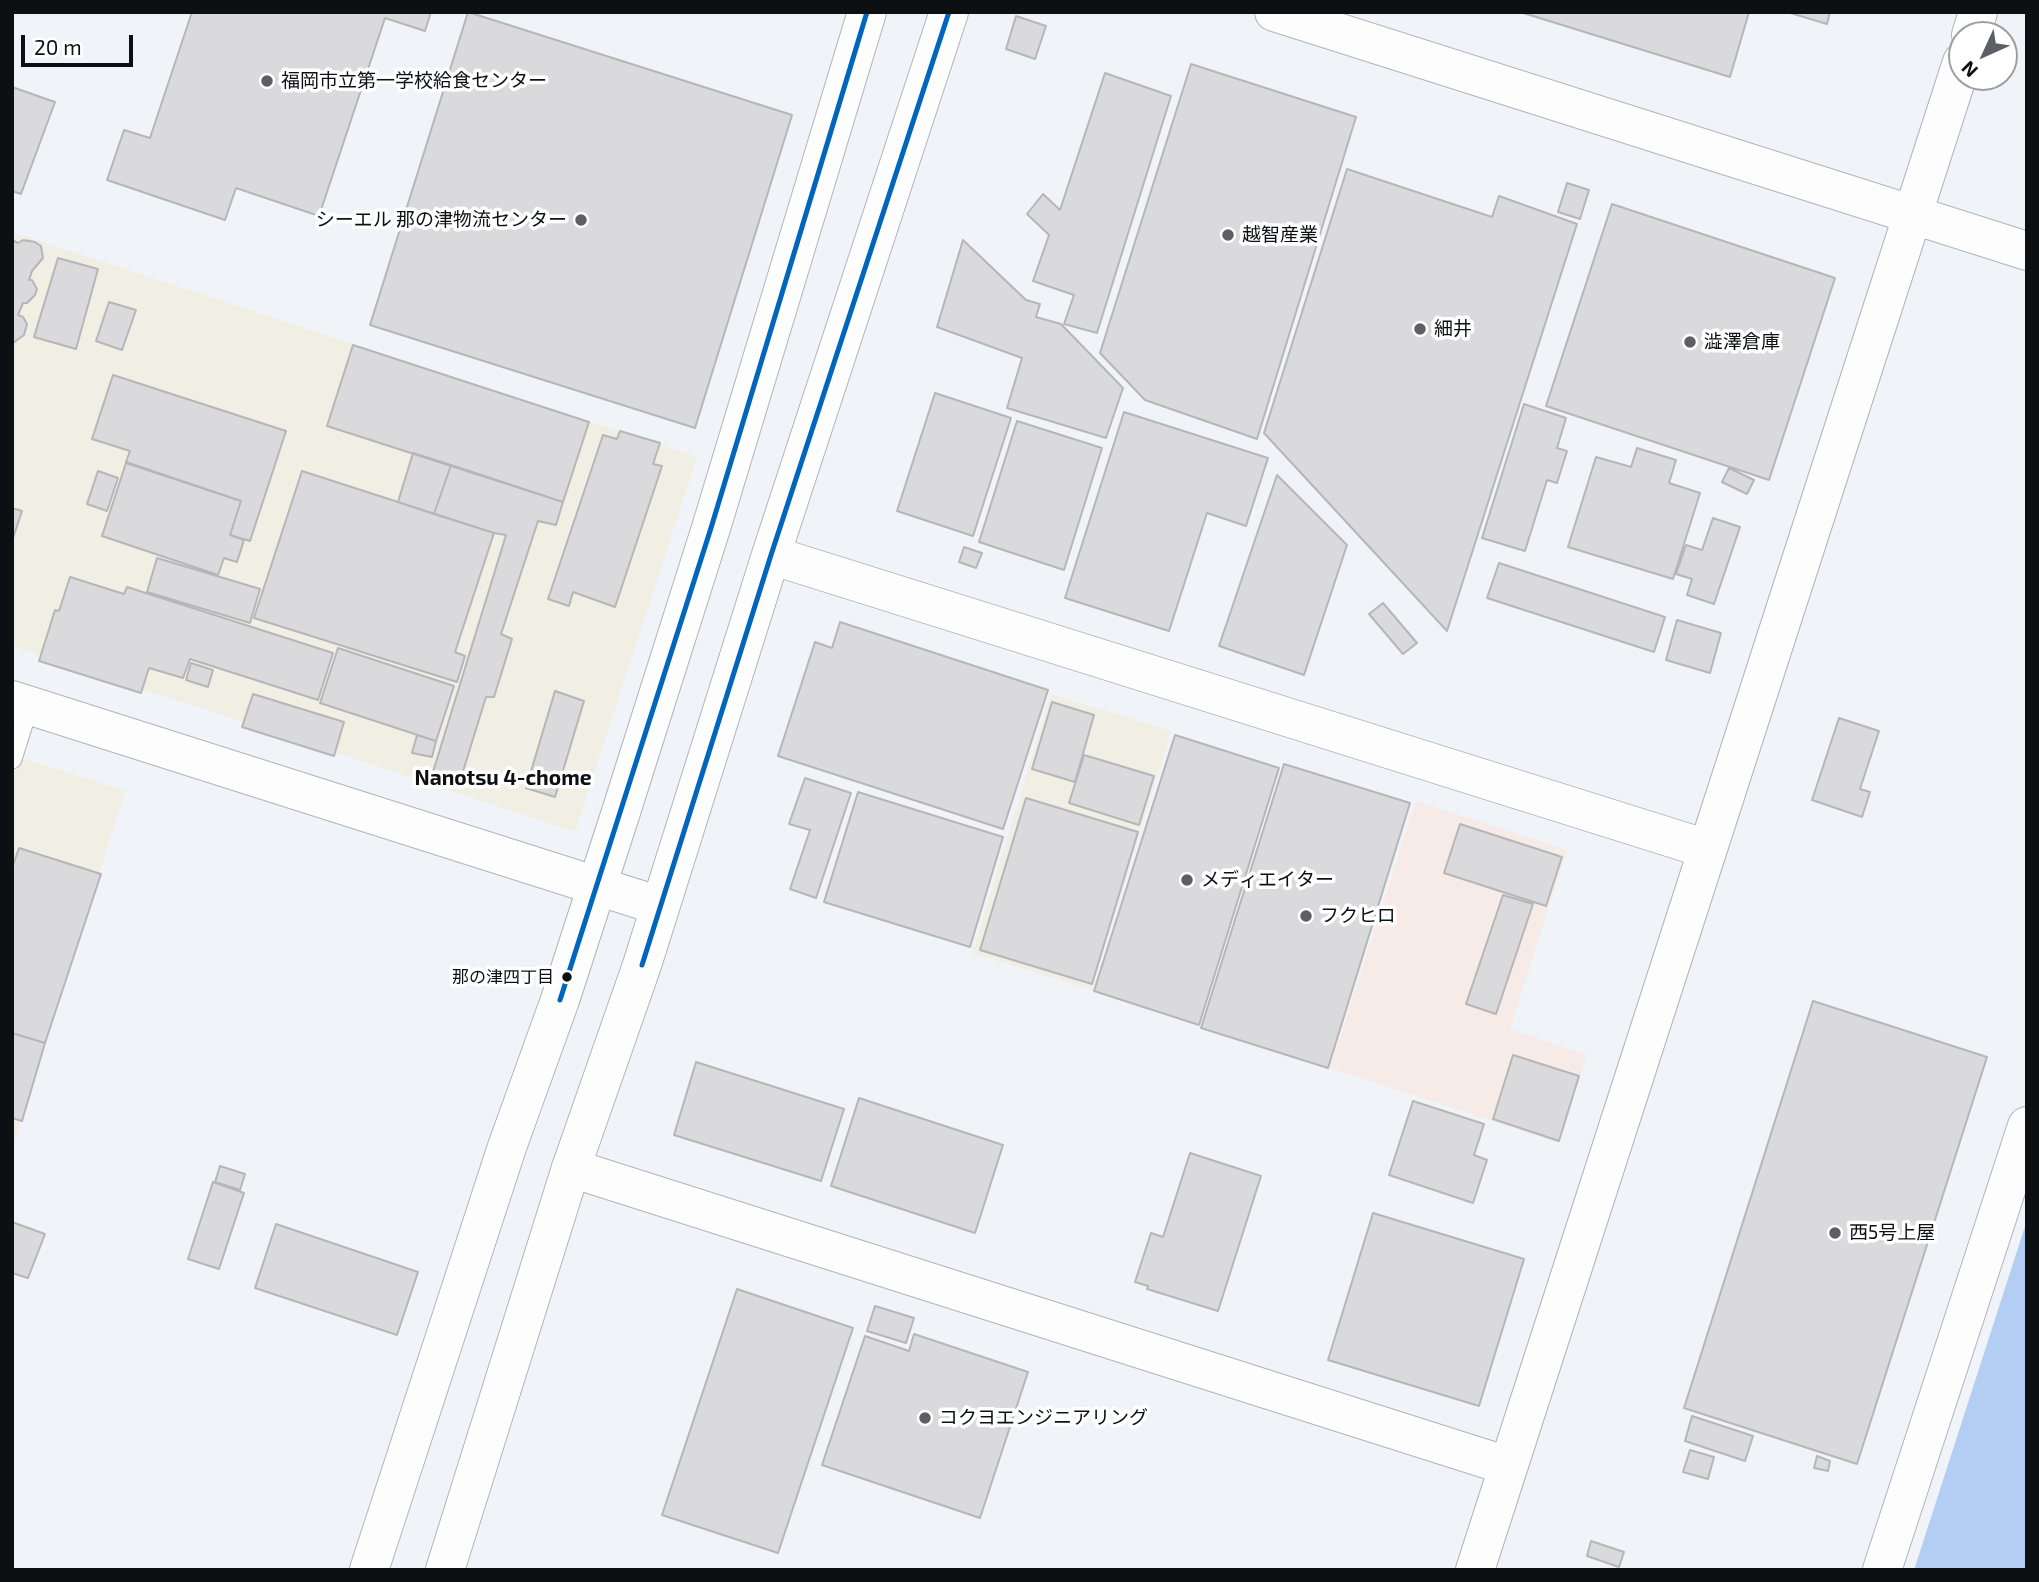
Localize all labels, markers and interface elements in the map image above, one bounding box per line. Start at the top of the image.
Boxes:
scale bar [24,21,136,65]
north arrow [1948,21,2018,91]
text: 20 m [34,34,82,59]
text: N [1956,57,1982,83]
place label: 福岡市立第一学校給食センター [281,70,547,92]
marker: 福岡市立第一学校給食センター [259,73,275,89]
place label: シーエル 那の津物流センター [316,209,567,231]
marker: シーエル 那の津物流センター [573,212,589,228]
place label: 越智産業 [1242,224,1318,246]
marker: 越智産業 [1220,227,1236,243]
place label: 細井 [1434,318,1472,340]
marker: 細井 [1412,321,1428,337]
place label: 澁澤倉庫 [1704,331,1780,353]
marker: 澁澤倉庫 [1682,334,1698,350]
district label: Nanotsu 4-chome [415,765,591,791]
place label: メディエイター [1201,869,1334,891]
marker: メディエイター [1179,872,1195,888]
place label: フクヒロ [1320,905,1396,927]
marker: フクヒロ [1298,908,1314,924]
place label: 那の津四丁目 [452,967,554,987]
marker: 那の津四丁目 [560,970,574,984]
place label: 西5号上屋 [1849,1222,1935,1244]
marker: 西5号上屋 [1827,1225,1843,1241]
place label: コクヨエンジニアリング [939,1407,1148,1429]
marker: コクヨエンジニアリング [917,1410,933,1426]

